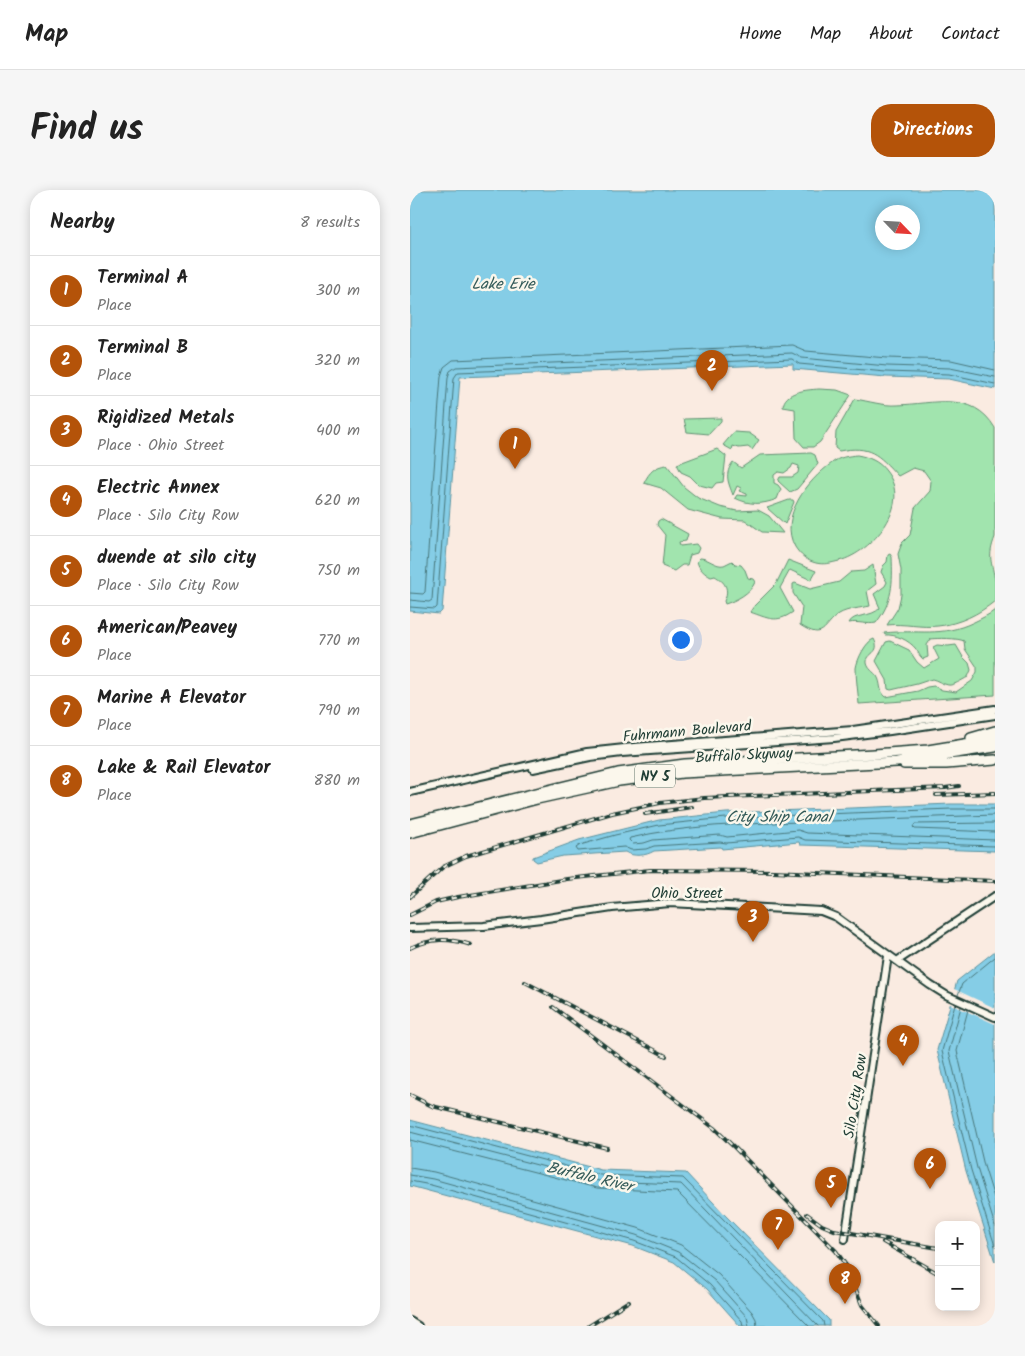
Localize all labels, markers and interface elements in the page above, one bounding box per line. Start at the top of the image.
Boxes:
text: Map [25,15,68,54]
text: Home [739,20,782,49]
text: Map [810,20,841,49]
text: About [869,20,913,49]
text: Contact [941,20,1000,49]
text: Find us [30,102,143,158]
button: Directions [871,104,995,157]
north arrow [875,205,920,250]
text: Nearby [50,206,115,239]
text: 8 results [300,210,360,235]
text: Terminal A [97,263,189,293]
water label: Lake Erie [471,272,536,297]
text: 1 [64,278,68,303]
text: 300 m [316,278,360,303]
text: Place [97,293,131,318]
text: Terminal B [97,333,188,363]
text: 2 [61,348,71,373]
text: 320 m [314,348,360,373]
pin: 2 [696,350,728,391]
text: Place [97,363,131,388]
text: Rigidized Metals [97,403,234,433]
text: 3 [62,418,70,443]
text: 400 m [316,418,360,443]
pin: 1 [499,428,531,469]
text: Place · Ohio Street [97,433,225,458]
text: Electric Annex [97,473,219,503]
text: 4 [62,488,70,513]
text: 620 m [315,488,360,513]
text: Place · Silo City Row [97,503,239,528]
text: duende at silo city [97,543,256,573]
text: 5 [62,558,70,583]
text: 750 m [317,558,360,583]
text: Place · Silo City Row [97,573,239,598]
text: American/Peavey [97,613,237,643]
your location [668,627,694,653]
text: 6 [62,628,70,653]
text: 770 m [318,628,360,653]
text: Place [97,643,131,668]
text: Marine A Elevator [97,683,246,713]
text: 7 [62,698,70,723]
text: 790 m [318,698,360,723]
text: Place [97,713,131,738]
street label: Fuhrmann Boulevard [622,714,753,750]
street label: Buffalo Skyway [695,741,794,771]
text: Lake & Rail Elevator [97,753,270,783]
road number: NY 5 [635,764,675,788]
text: 8 [61,768,71,793]
text: 880 m [314,768,360,793]
text: Place [97,783,131,808]
water label: City Ship Canal [726,805,835,830]
street label: Ohio Street [651,882,723,906]
pin: 3 [737,901,769,942]
pin: 4 [887,1025,919,1066]
street label: Silo City Row [837,1051,875,1140]
pin: 6 [914,1148,946,1189]
water label: Buffalo River [544,1155,639,1200]
pin: 5 [815,1167,847,1208]
pin: 7 [762,1209,794,1250]
map controls [935,1221,980,1311]
button: + [935,1221,980,1266]
pin: 8 [829,1263,861,1304]
button: − [935,1266,980,1311]

